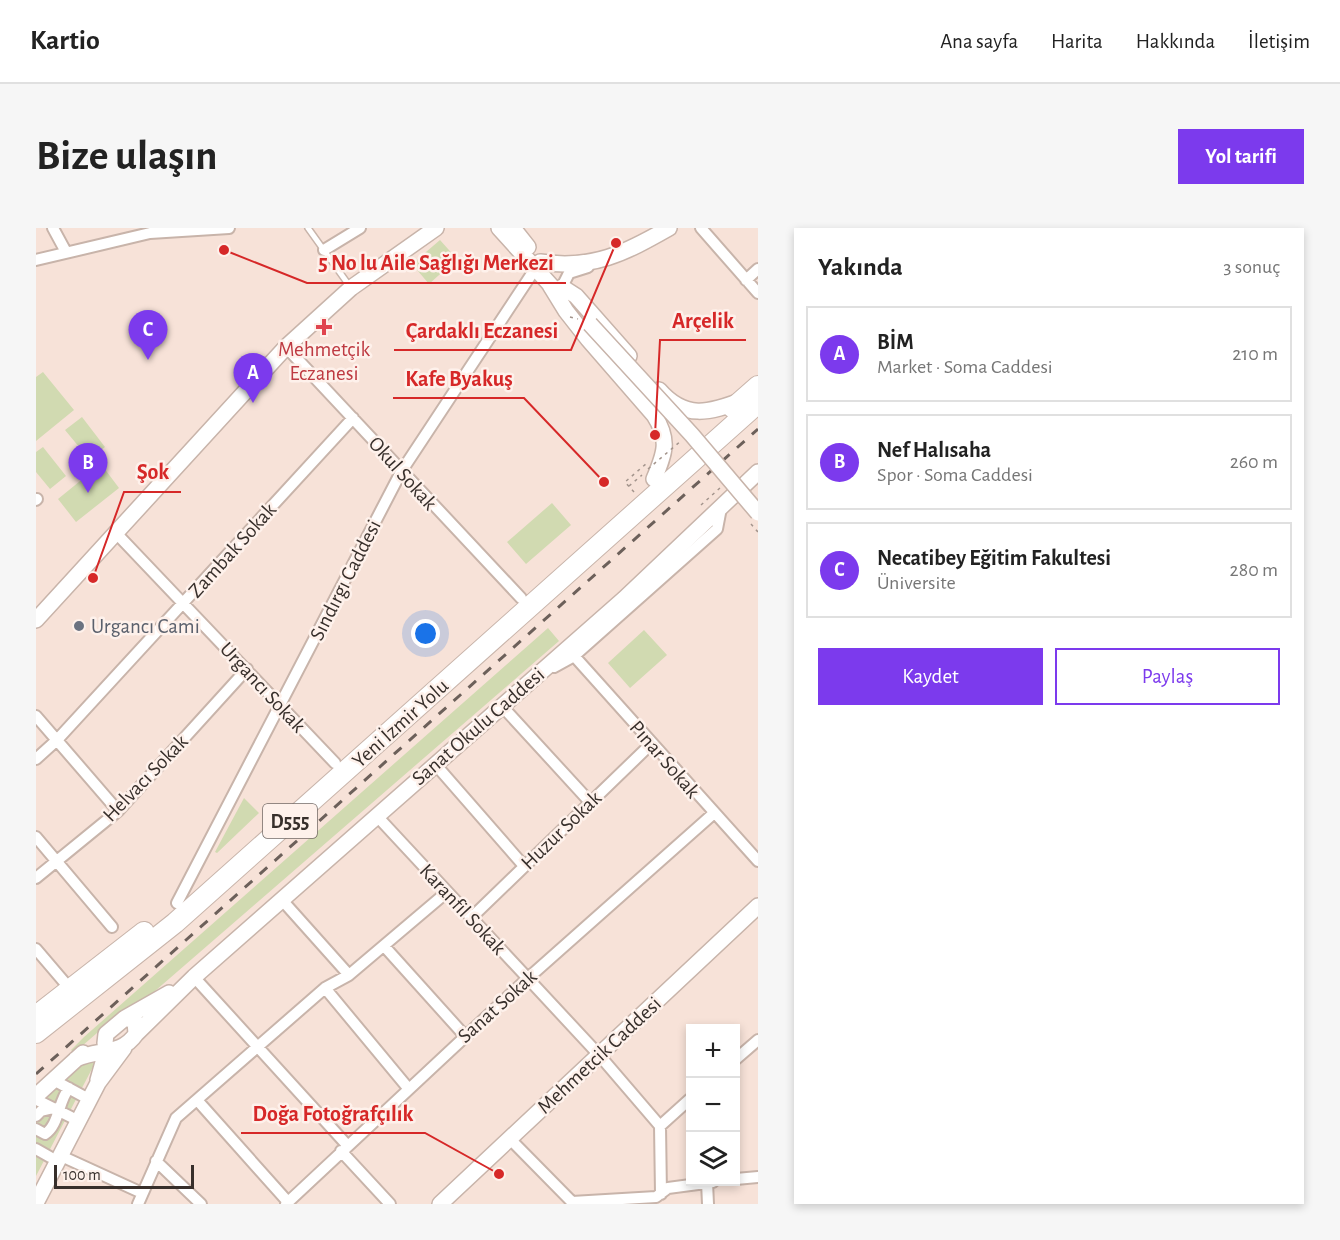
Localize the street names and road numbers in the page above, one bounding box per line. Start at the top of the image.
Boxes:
street label: Okul Sokak [365,433,441,514]
street label: Zambak Sokak [185,499,280,602]
street label: Sındırgı Caddesi [306,517,385,644]
street label: Urgancı Sokak [216,638,310,737]
street label: Sanat Okulu Caddesi [408,663,548,789]
street label: Yeni İzmir Yolu [348,674,453,772]
street label: Pınar Sokak [626,717,704,802]
street label: Helvacı Sokak [99,731,192,826]
street label: Huzur Sokak [517,787,606,874]
road number: D555 [263,804,317,838]
street label: Karanfil Sokak [415,860,510,959]
street label: Sanat Sokak [454,966,541,1047]
street label: Mehmetcik Caddesi [533,993,665,1118]

